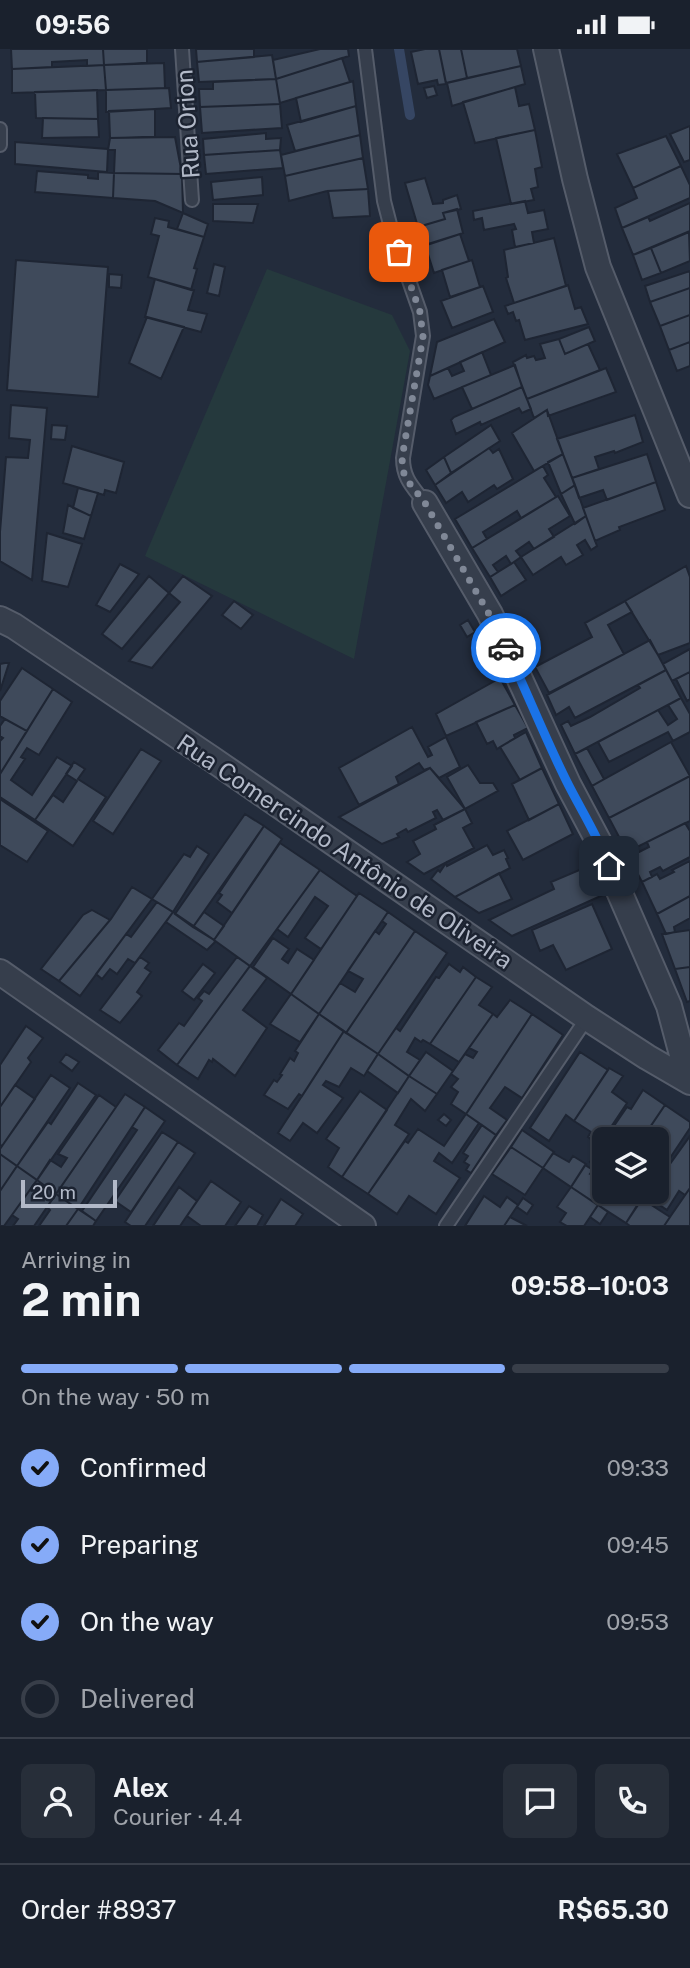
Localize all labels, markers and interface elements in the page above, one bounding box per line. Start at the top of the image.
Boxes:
text: 09:56 [35,9,111,40]
street label: Rua Orion [169,69,205,179]
pin [369,222,429,282]
icon: bag [380,233,418,271]
courier [471,613,541,683]
icon: car [487,629,525,667]
street label: Rua Comercindo Antônio de Oliveira [172,728,518,974]
pin [579,836,639,896]
icon: home [590,847,628,885]
map controls [592,1127,669,1204]
button: layers [592,1127,669,1204]
scale bar [21,1177,117,1209]
text: 20 m [32,1181,76,1203]
text: Arriving in [21,1246,131,1273]
text: 09:58–10:03 [511,1270,669,1301]
text: 2 min [21,1272,141,1326]
text: On the way · 50 m [21,1383,210,1410]
icon: check [21,1449,59,1487]
text: Confirmed [80,1452,207,1483]
text: 09:33 [607,1454,669,1481]
icon: check [21,1526,59,1564]
text: Preparing [80,1529,199,1560]
text: 09:45 [607,1531,669,1558]
icon: check [21,1603,59,1641]
text: On the way [80,1606,214,1637]
text: 09:53 [606,1608,669,1635]
text: Delivered [80,1683,195,1714]
button: person [21,1764,95,1838]
button: chat [503,1764,577,1838]
button: phone [595,1764,669,1838]
text: Alex [113,1772,169,1803]
text: Courier · 4.4 [113,1803,242,1830]
text: Order #8937 [21,1894,177,1925]
text: R$65.30 [558,1894,669,1925]

